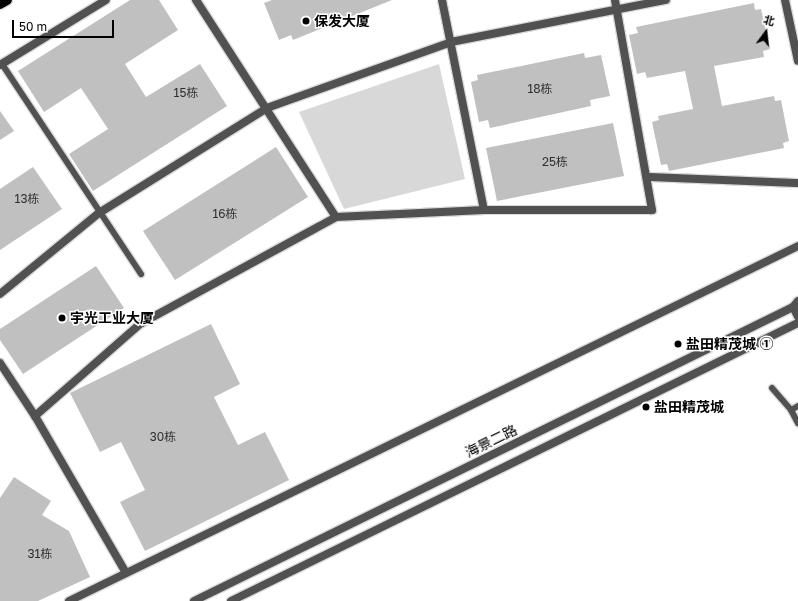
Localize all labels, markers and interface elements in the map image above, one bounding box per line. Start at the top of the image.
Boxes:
scale bar [14,12,116,38]
north arrow [746,12,786,52]
text: 北 [762,12,776,28]
place label: 保发大厦 [314,13,370,29]
marker: 保发大厦 [301,16,311,26]
text: 50 m [19,19,47,34]
house number: 18栋 [527,82,553,96]
house number: 15栋 [174,86,198,100]
house number: 25栋 [542,155,568,169]
house number: 13栋 [15,192,39,206]
house number: 16栋 [212,207,238,221]
place label: 宇光工业大厦 [70,310,154,326]
marker: 宇光工业大厦 [57,313,67,323]
place label: 盐田精茂城 ① [686,336,773,352]
marker: 盐田精茂城 ① [673,339,683,349]
place label: 盐田精茂城 [654,399,724,415]
marker: 盐田精茂城 [641,402,651,412]
street label: 海景二路 [462,421,520,461]
house number: 30栋 [150,430,176,444]
house number: 31栋 [28,547,52,561]

